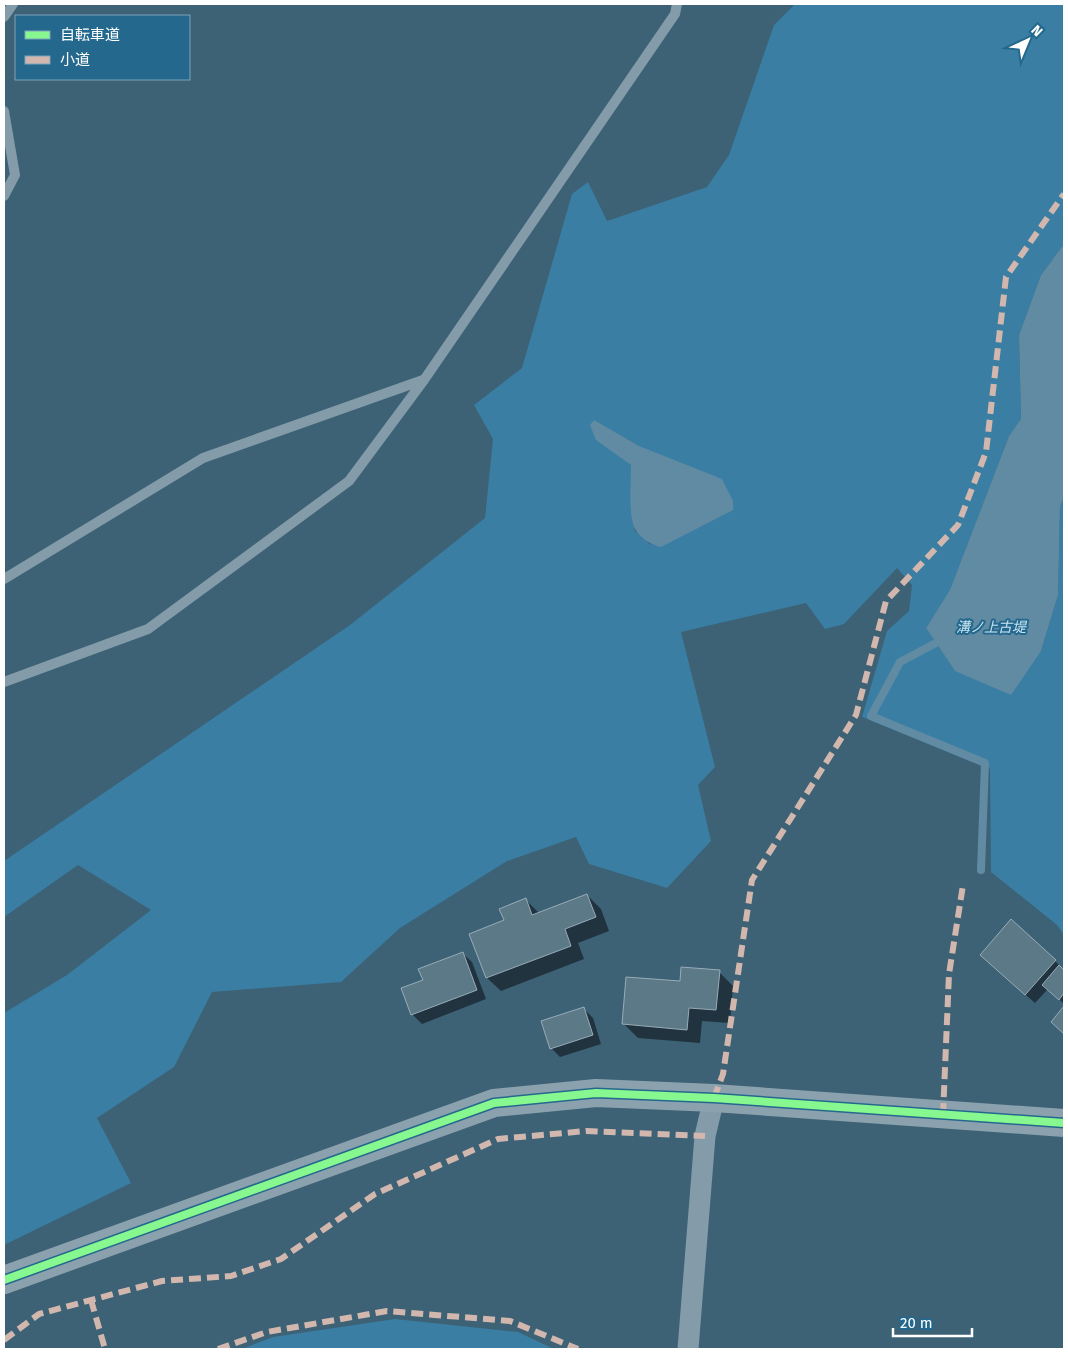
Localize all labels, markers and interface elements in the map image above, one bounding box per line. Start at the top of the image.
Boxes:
legend [15,15,190,80]
north arrow [1003,15,1053,65]
text: N [1027,22,1046,40]
text: 自転車道 [60,26,120,44]
text: 小道 [60,51,90,69]
water label: 溝ノ上古堤 [956,619,1028,636]
scale bar [893,1306,972,1338]
text: 20 m [900,1314,933,1332]

